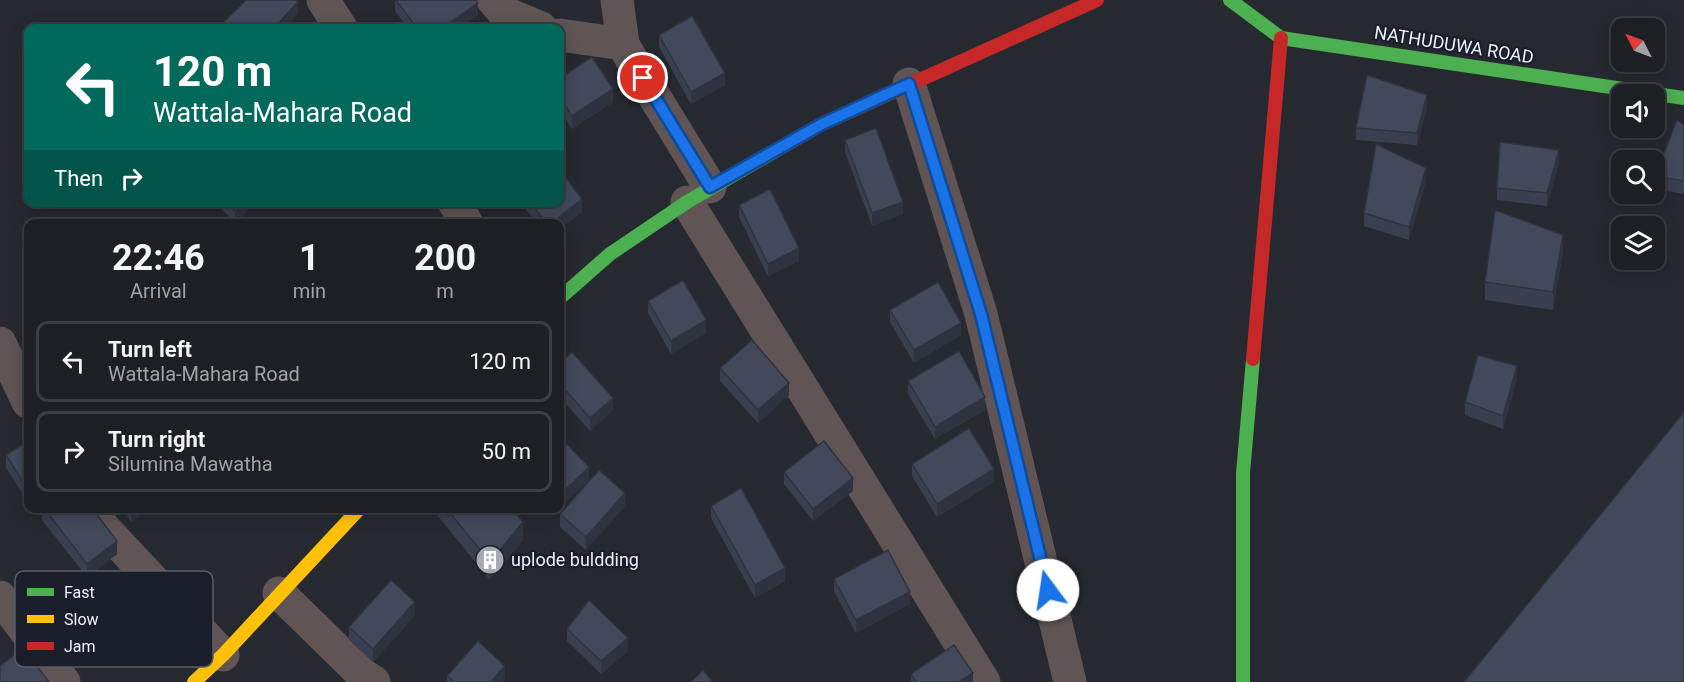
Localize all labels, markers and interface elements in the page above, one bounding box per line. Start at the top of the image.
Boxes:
north arrow [1611,18,1665,72]
map controls [1611,18,1665,270]
street label: NATHUDUWA ROAD [1373,22,1535,67]
text: 120 m [153,47,272,96]
icon: left [54,48,132,126]
pin [617,52,668,103]
icon: arrive [626,61,659,94]
button: sound [1611,84,1665,138]
text: Wattala-Mahara Road [153,97,412,129]
button: search [1611,150,1665,204]
icon: right [115,162,148,195]
text: Then [54,166,103,191]
button: layers [1611,216,1665,270]
text: 22:46 [112,237,205,279]
text: 1 [299,237,320,279]
text: 200 [414,237,476,279]
text: Arrival [130,279,187,303]
text: min [293,279,326,303]
text: m [436,279,454,303]
text: Turn left [108,337,192,362]
icon: left [57,345,90,378]
text: 120 m [469,349,531,374]
text: Wattala-Mahara Road [108,362,300,386]
text: Turn right [108,427,205,452]
icon: right [57,435,90,468]
text: 50 m [482,439,531,464]
text: Silumina Mawatha [108,452,273,476]
building icon: uplode buldding [474,544,506,576]
place label: uplode buldding [511,549,639,570]
position arrow [1016,558,1080,622]
legend [15,571,213,667]
text: Fast [64,583,95,602]
text: Slow [64,610,99,629]
text: Jam [64,637,96,656]

